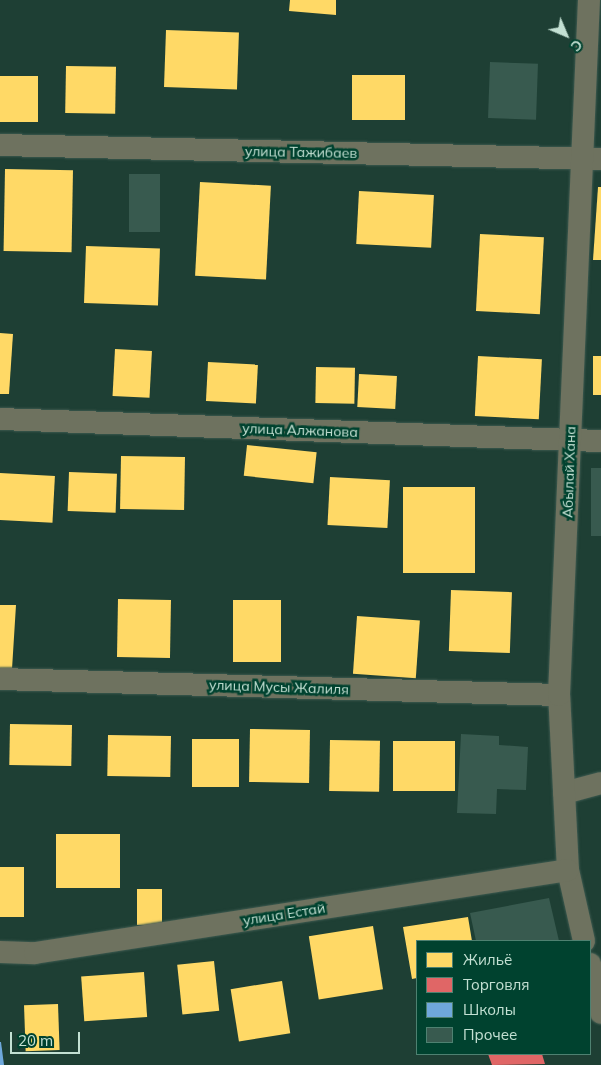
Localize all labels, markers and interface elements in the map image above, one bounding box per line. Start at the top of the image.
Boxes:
north arrow [541,10,591,60]
text: С [567,36,586,55]
street label: улица Тажибаев [245,143,357,161]
street label: улица Алжанова [242,420,358,440]
street label: Абылай Хана [559,426,579,518]
street label: улица Мусы Жалиля [209,676,349,698]
street label: улица Естай [242,899,326,929]
legend [416,940,591,1055]
text: Жильё [463,950,512,969]
text: Торговля [463,975,530,994]
text: Школы [463,1000,516,1019]
scale bar [12,1022,82,1054]
text: Прочее [463,1025,517,1044]
text: 20 m [18,1031,53,1050]

